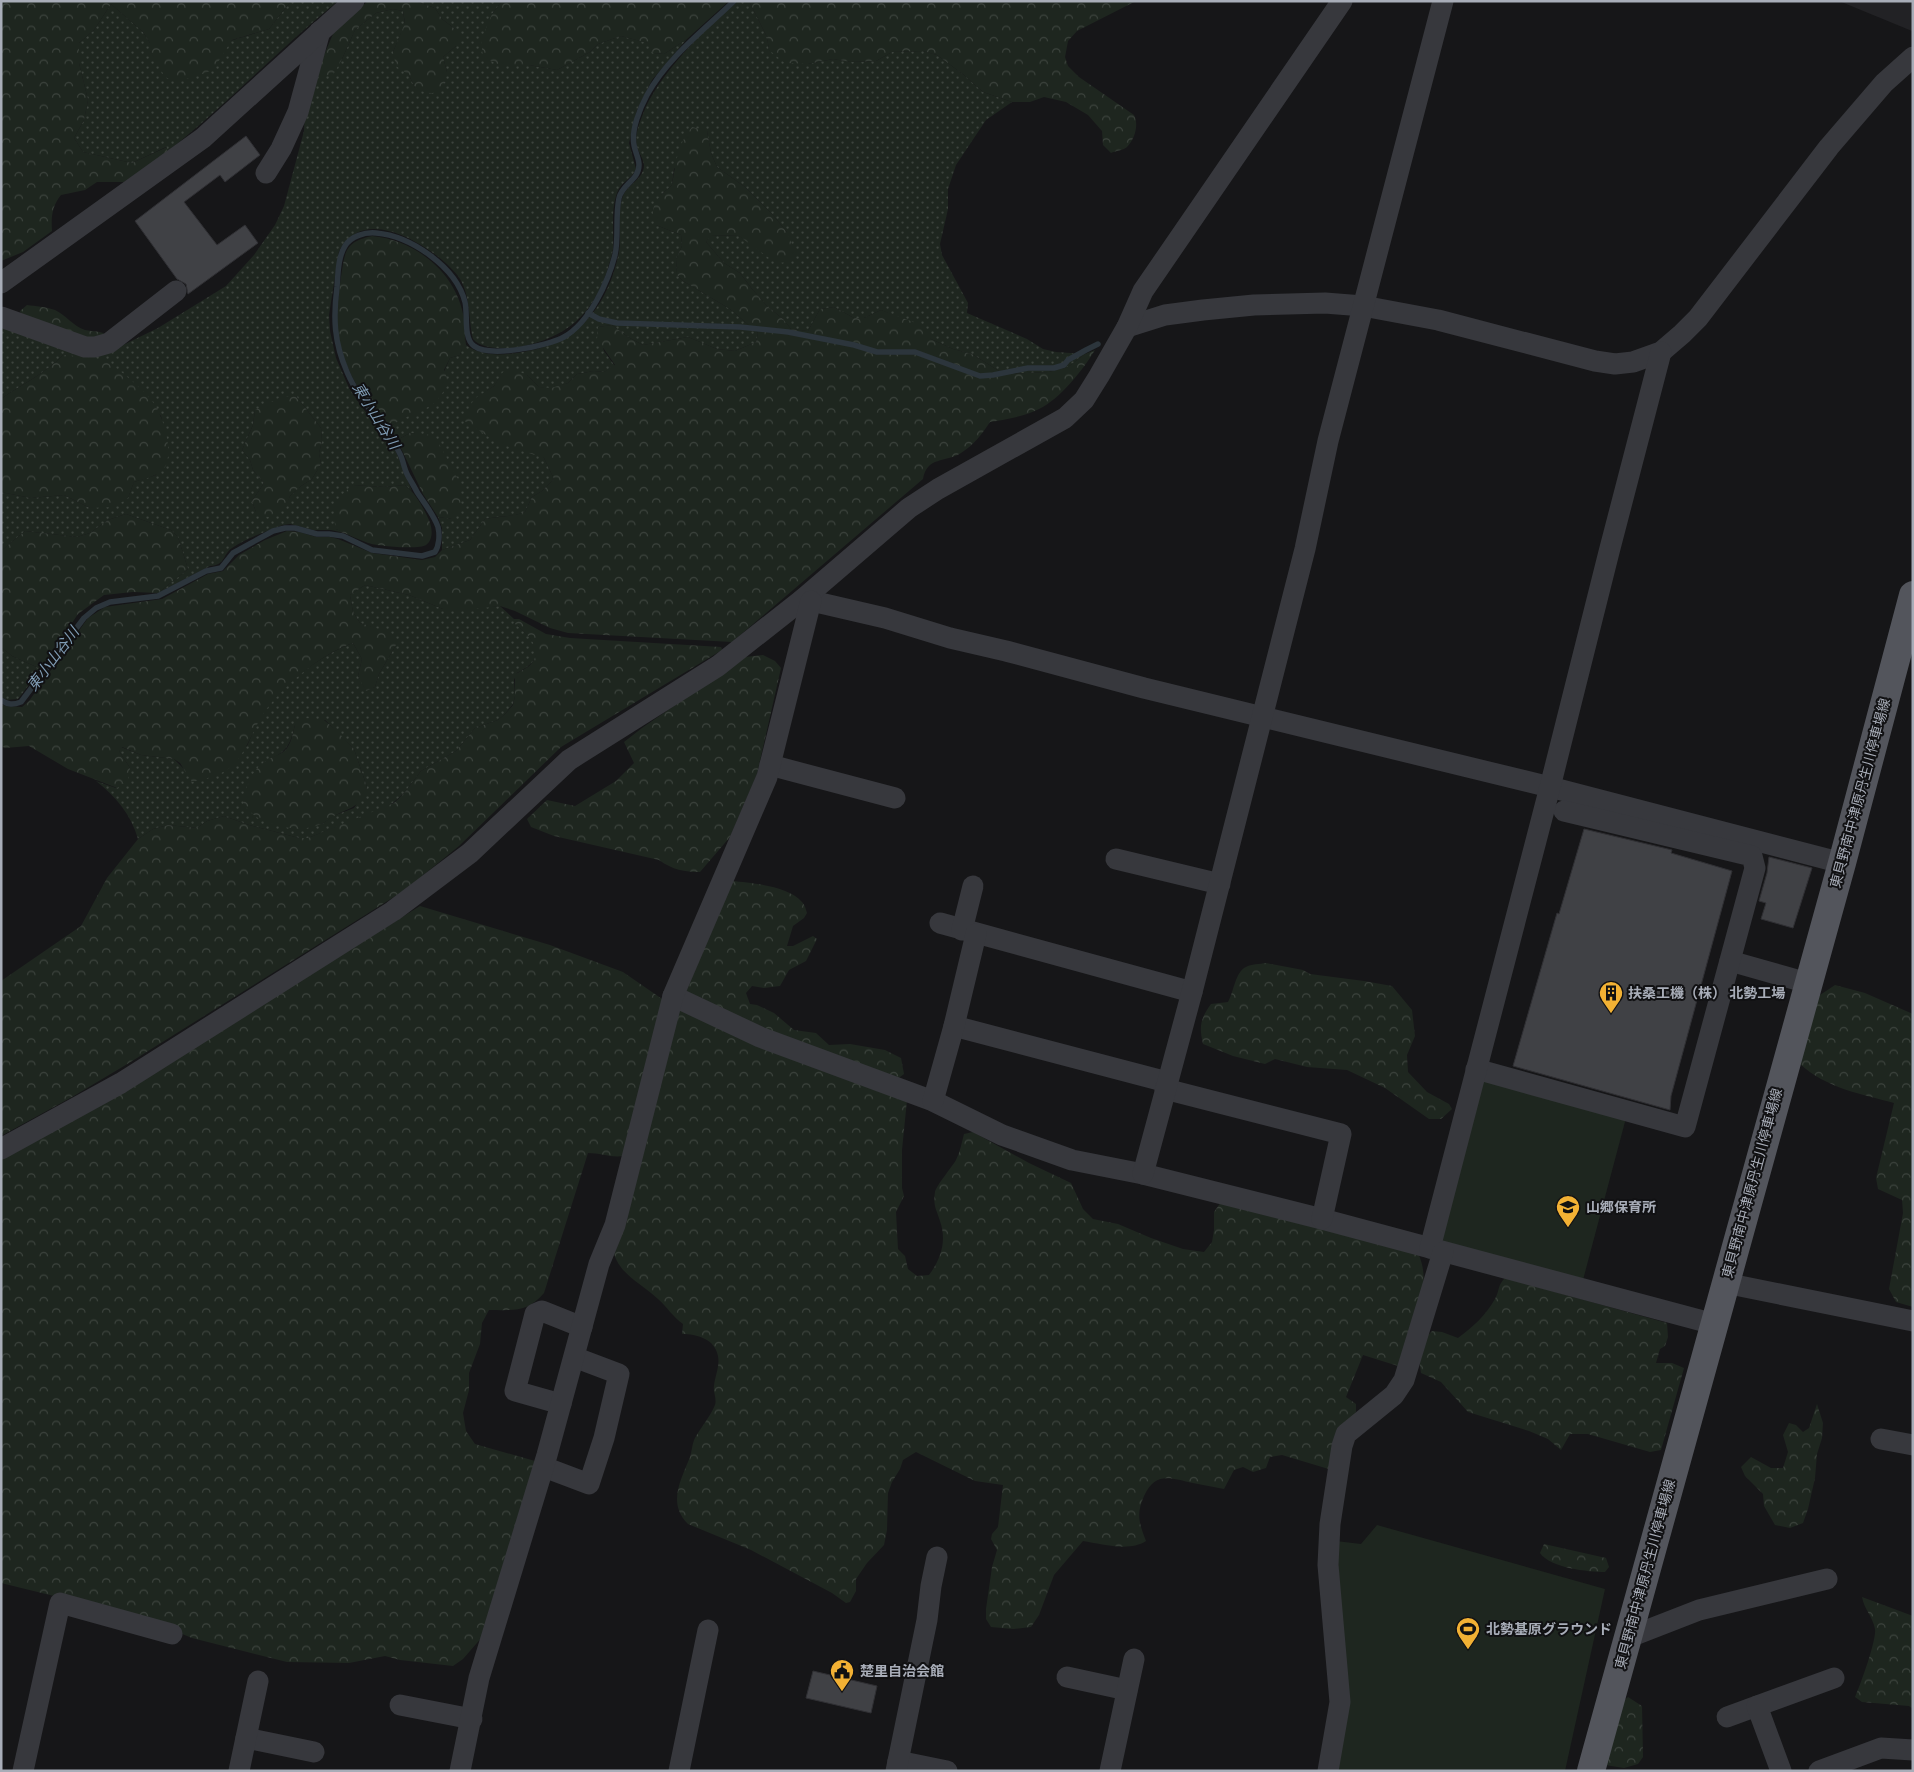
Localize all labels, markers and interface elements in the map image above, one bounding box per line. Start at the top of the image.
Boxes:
water label: 東小山谷川 [348,379,405,454]
water label: 東小山谷川 [23,622,84,694]
street label: 東貝野南中津原丹生川停車場線 [1827,696,1893,890]
building icon: 扶桑工機（株） 北勢工場 [1598,980,1624,1014]
place label: 扶桑工機（株） 北勢工場 [1628,985,1785,1001]
street label: 東貝野南中津原丹生川停車場線 [1719,1086,1785,1280]
school or university icon: 山郷保育所 [1555,1194,1581,1228]
place label: 山郷保育所 [1586,1199,1656,1215]
street label: 東貝野南中津原丹生川停車場線 [1612,1477,1678,1671]
sports icon: 北勢基原グラウンド [1455,1616,1481,1650]
place label: 北勢基原グラウンド [1486,1621,1612,1637]
public building icon: 楚里自治会館 [829,1658,855,1692]
place label: 楚里自治会館 [860,1663,944,1679]

